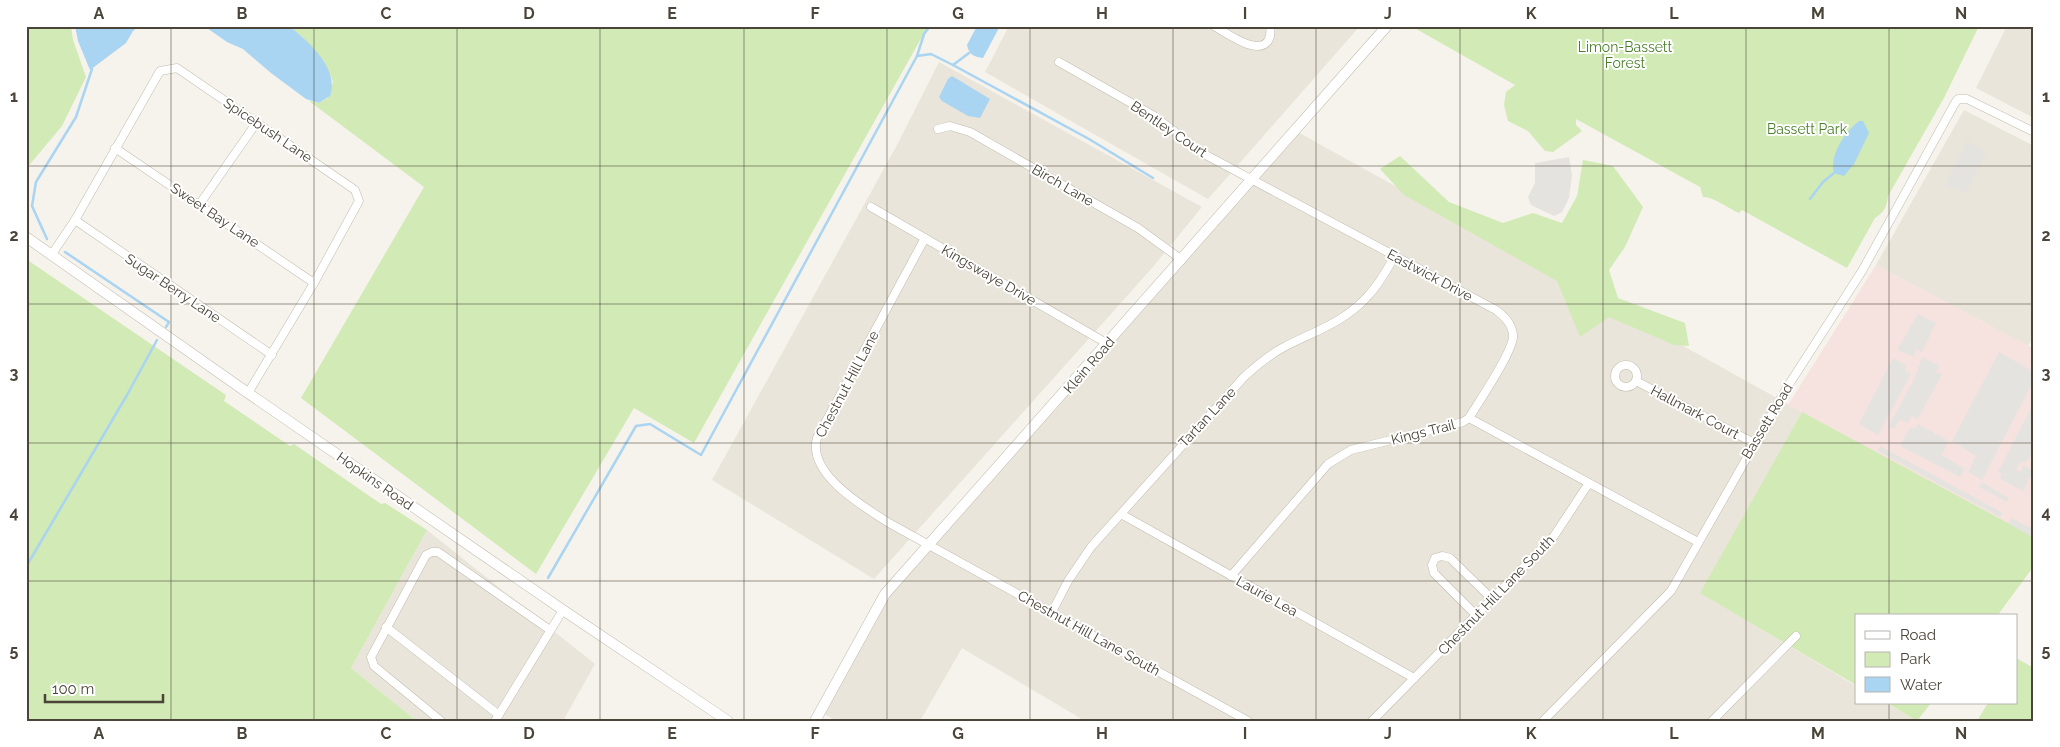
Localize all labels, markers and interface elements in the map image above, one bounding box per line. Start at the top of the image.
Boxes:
text: A [94,4,105,23]
text: B [237,4,248,23]
text: C [381,4,392,23]
text: D [523,4,535,23]
text: E [667,4,677,23]
text: F [810,4,820,23]
text: G [952,4,964,23]
text: H [1096,4,1108,23]
text: I [1243,4,1247,23]
text: J [1384,4,1392,23]
text: K [1526,4,1537,23]
text: L [1669,4,1679,23]
text: M [1811,4,1825,23]
text: N [1955,4,1967,23]
park label: Limon-Bassett Forest [1578,39,1673,71]
text: 1 [10,87,18,106]
text: 1 [2042,87,2050,106]
street label: Spicebush Lane [221,94,315,166]
street label: Bentley Court [1128,98,1211,161]
park label: Bassett Park [1767,121,1848,137]
street label: Birch Lane [1029,161,1097,209]
street label: Sweet Bay Lane [168,179,262,251]
text: 2 [9,226,19,245]
text: 2 [2041,226,2051,245]
street label: Kingswaye Drive [939,241,1039,309]
street label: Eastwick Drive [1385,246,1475,304]
street label: Sugar Berry Lane [122,250,224,326]
street label: Chestnut Hill Lane [812,328,882,440]
street label: Klein Road [1060,334,1118,396]
text: 3 [10,364,19,383]
text: 3 [2042,364,2051,383]
street label: Bassett Road [1738,380,1796,462]
street label: Hallmark Court [1648,382,1742,442]
street label: Tartan Lane [1175,384,1239,450]
street label: Kings Trail [1389,416,1457,448]
street label: Hopkins Road [334,449,416,513]
text: 4 [9,503,19,522]
text: 4 [2041,503,2051,522]
street label: Chestnut Hill Lane South [1435,532,1557,658]
street label: Laurie Lea [1234,573,1300,619]
street label: Chestnut Hill Lane South [1015,587,1163,679]
legend [1855,614,2018,704]
text: Road [1900,626,1936,644]
text: 5 [10,641,19,660]
text: 5 [2042,641,2051,660]
text: Park [1900,650,1931,668]
scale bar [45,672,162,704]
text: Water [1900,676,1943,694]
text: 100 m [52,680,94,698]
text: A [94,724,105,743]
text: B [237,724,248,743]
text: C [381,724,392,743]
text: D [523,724,535,743]
text: E [667,724,677,743]
text: F [810,724,820,743]
text: G [952,724,964,743]
text: H [1096,724,1108,743]
text: I [1243,724,1247,743]
text: J [1384,724,1392,743]
text: K [1526,724,1537,743]
text: L [1669,724,1679,743]
text: M [1811,724,1825,743]
text: N [1955,724,1967,743]

